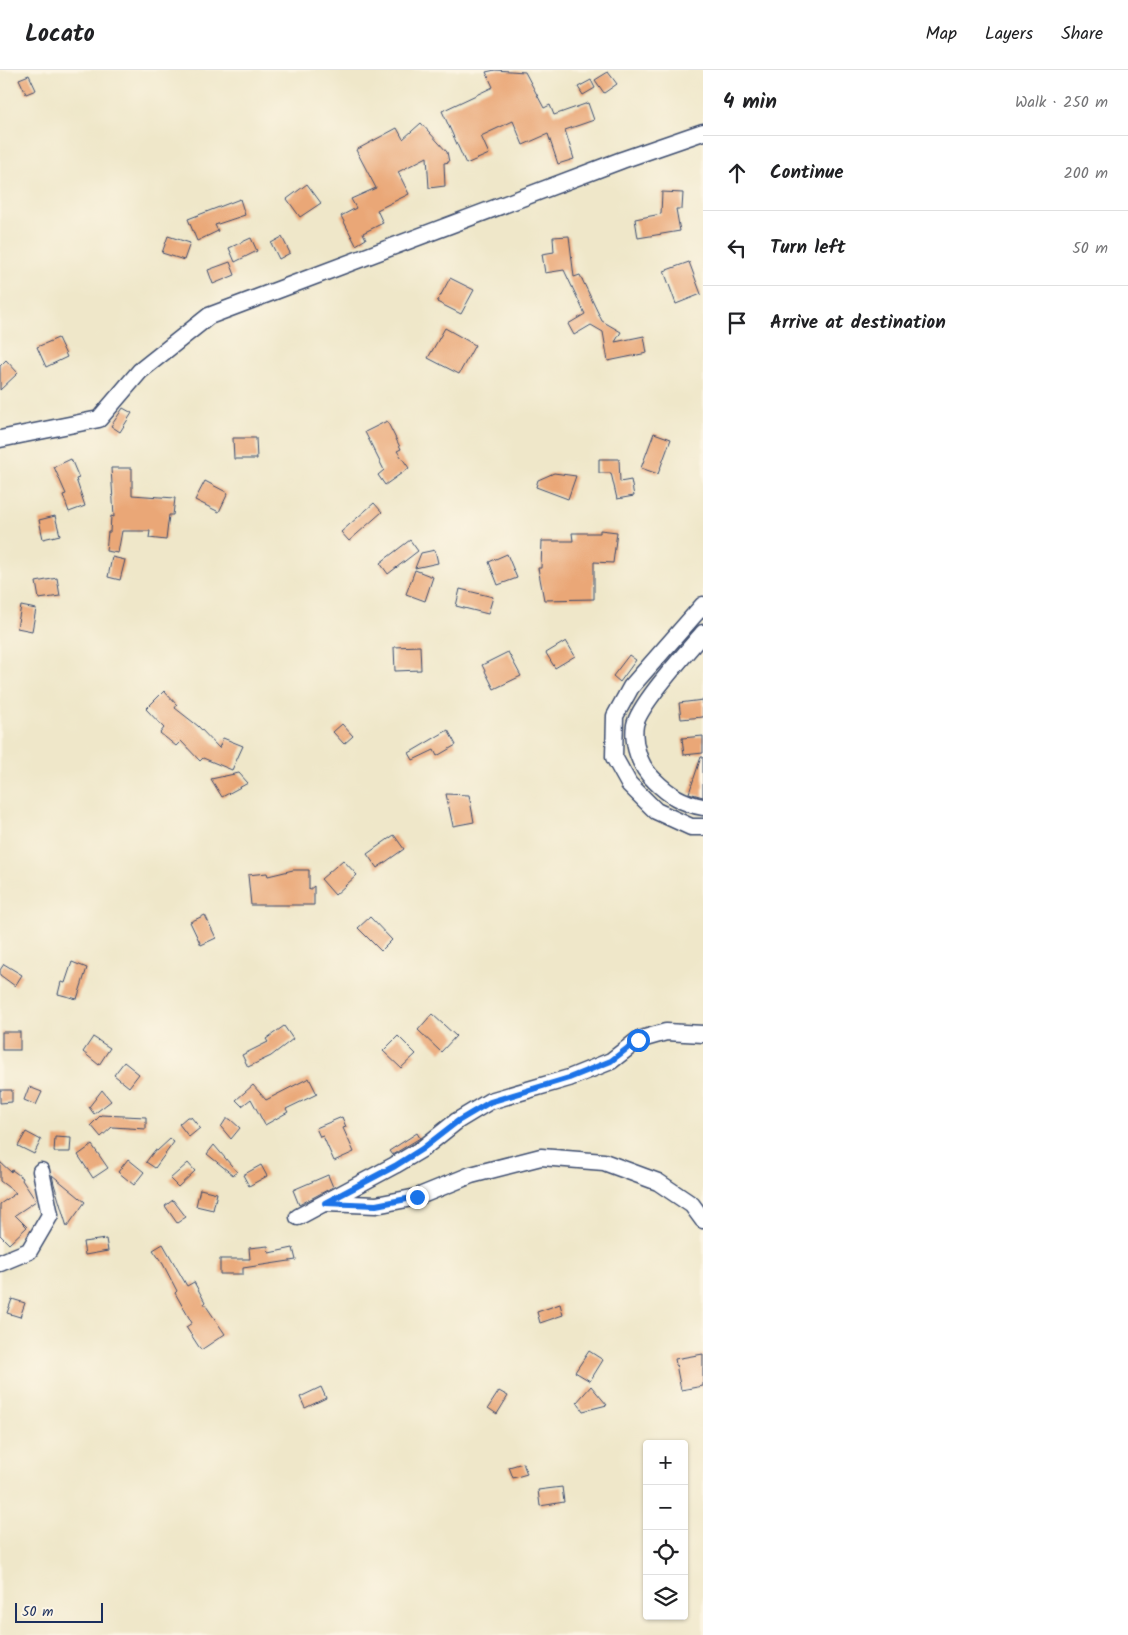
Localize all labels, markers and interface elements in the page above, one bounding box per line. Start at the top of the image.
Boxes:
text: Locato [25,15,95,54]
text: Map [926,20,957,49]
text: Layers [985,20,1033,49]
text: Share [1061,20,1103,49]
text: 4 min [723,86,777,119]
text: Walk · 250 m [1015,90,1108,115]
text: Continue [770,158,843,188]
icon: ahead [723,159,751,187]
text: 200 m [1064,161,1108,186]
text: Turn left [770,233,845,263]
icon: left [723,234,751,262]
text: 50 m [1072,236,1108,261]
text: Arrive at destination [770,308,946,338]
icon: arrive [723,309,751,337]
route start [627,1029,650,1052]
route end [406,1186,429,1209]
map controls [643,1440,688,1620]
button: + [643,1440,688,1485]
button: − [643,1485,688,1530]
button: locate [643,1530,688,1575]
button: layers [643,1575,688,1620]
scale bar [15,1600,102,1623]
text: 50 m [22,1601,53,1623]

